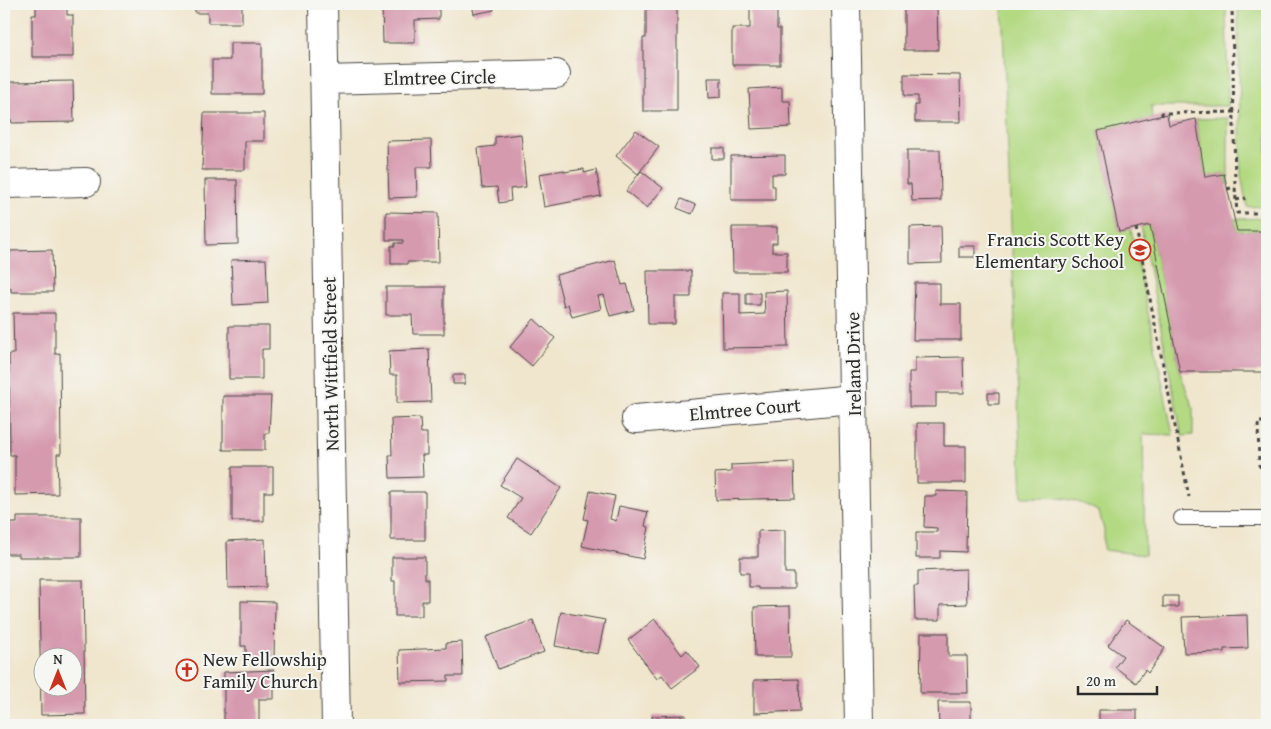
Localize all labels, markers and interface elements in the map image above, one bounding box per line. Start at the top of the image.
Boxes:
street label: Elmtree Circle [384,62,496,92]
place label: Francis Scott Key Elementary School [975,225,1125,275]
school or university icon: Francis Scott Key Elementary School [1128,238,1152,262]
street label: North Wittfield Street [314,276,346,451]
street label: Ireland Drive [838,312,868,416]
street label: Elmtree Court [688,390,802,428]
place label: New Fellowship Family Church [203,645,327,695]
north arrow [32,646,82,696]
text: N [53,649,63,669]
church icon: New Fellowship Family Church [175,658,199,682]
scale bar [1078,664,1157,696]
text: 20 m [1086,670,1117,691]

